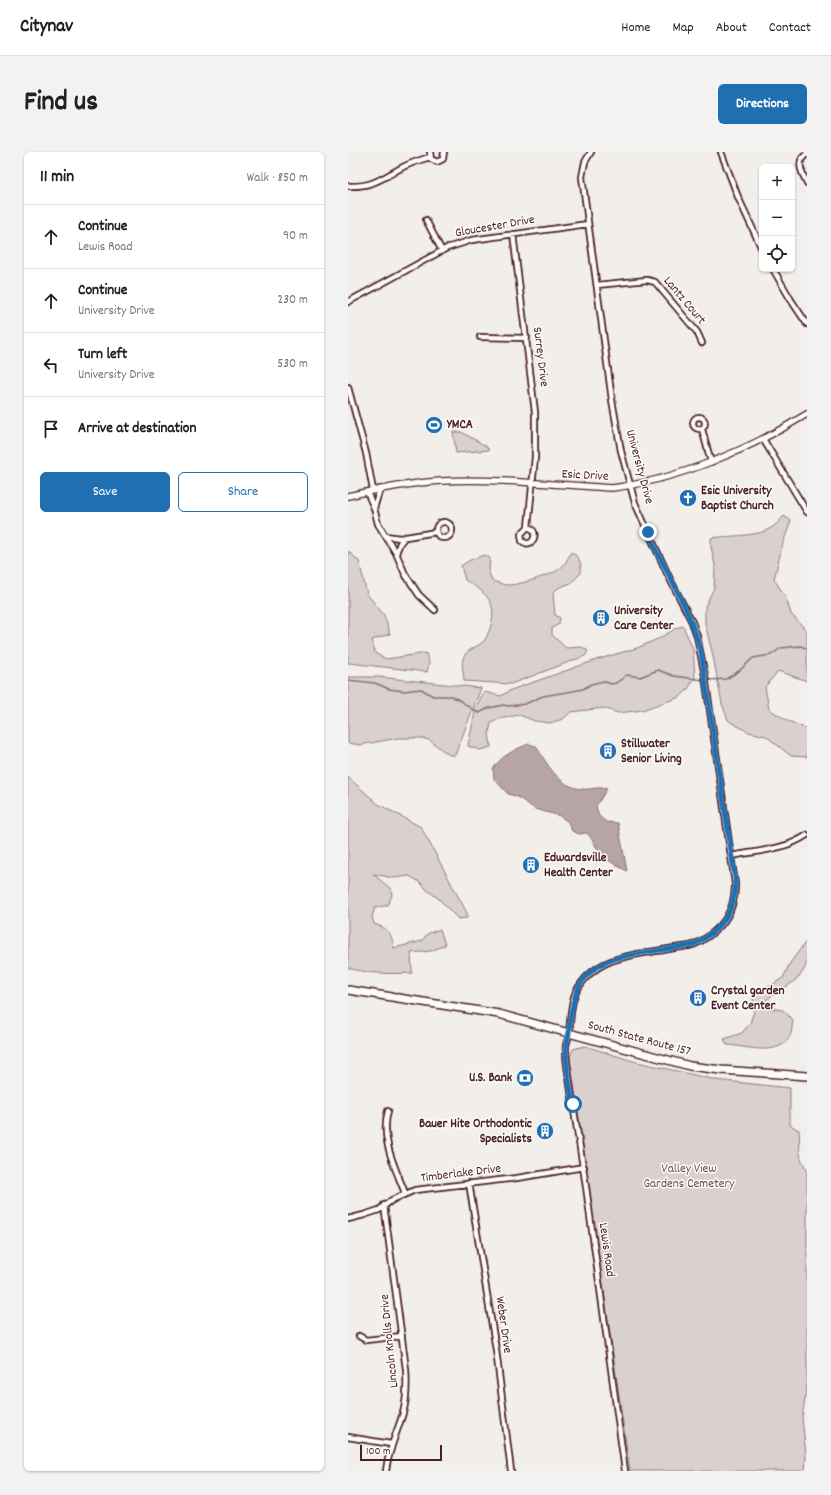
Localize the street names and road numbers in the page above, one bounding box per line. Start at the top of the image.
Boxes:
street label: Gloucester Drive [454,211,537,243]
street label: Lantz Court [658,273,710,329]
street label: Surrey Drive [527,326,553,388]
street label: University Drive [620,428,658,507]
street label: Esic Drive [561,465,609,487]
street label: South State Route 157 [585,1016,693,1062]
street label: Timberlake Drive [420,1160,503,1188]
street label: Lewis Road [593,1222,619,1278]
street label: Lincoln Knolls Drive [376,1293,404,1389]
street label: Weber Drive [490,1295,516,1355]

